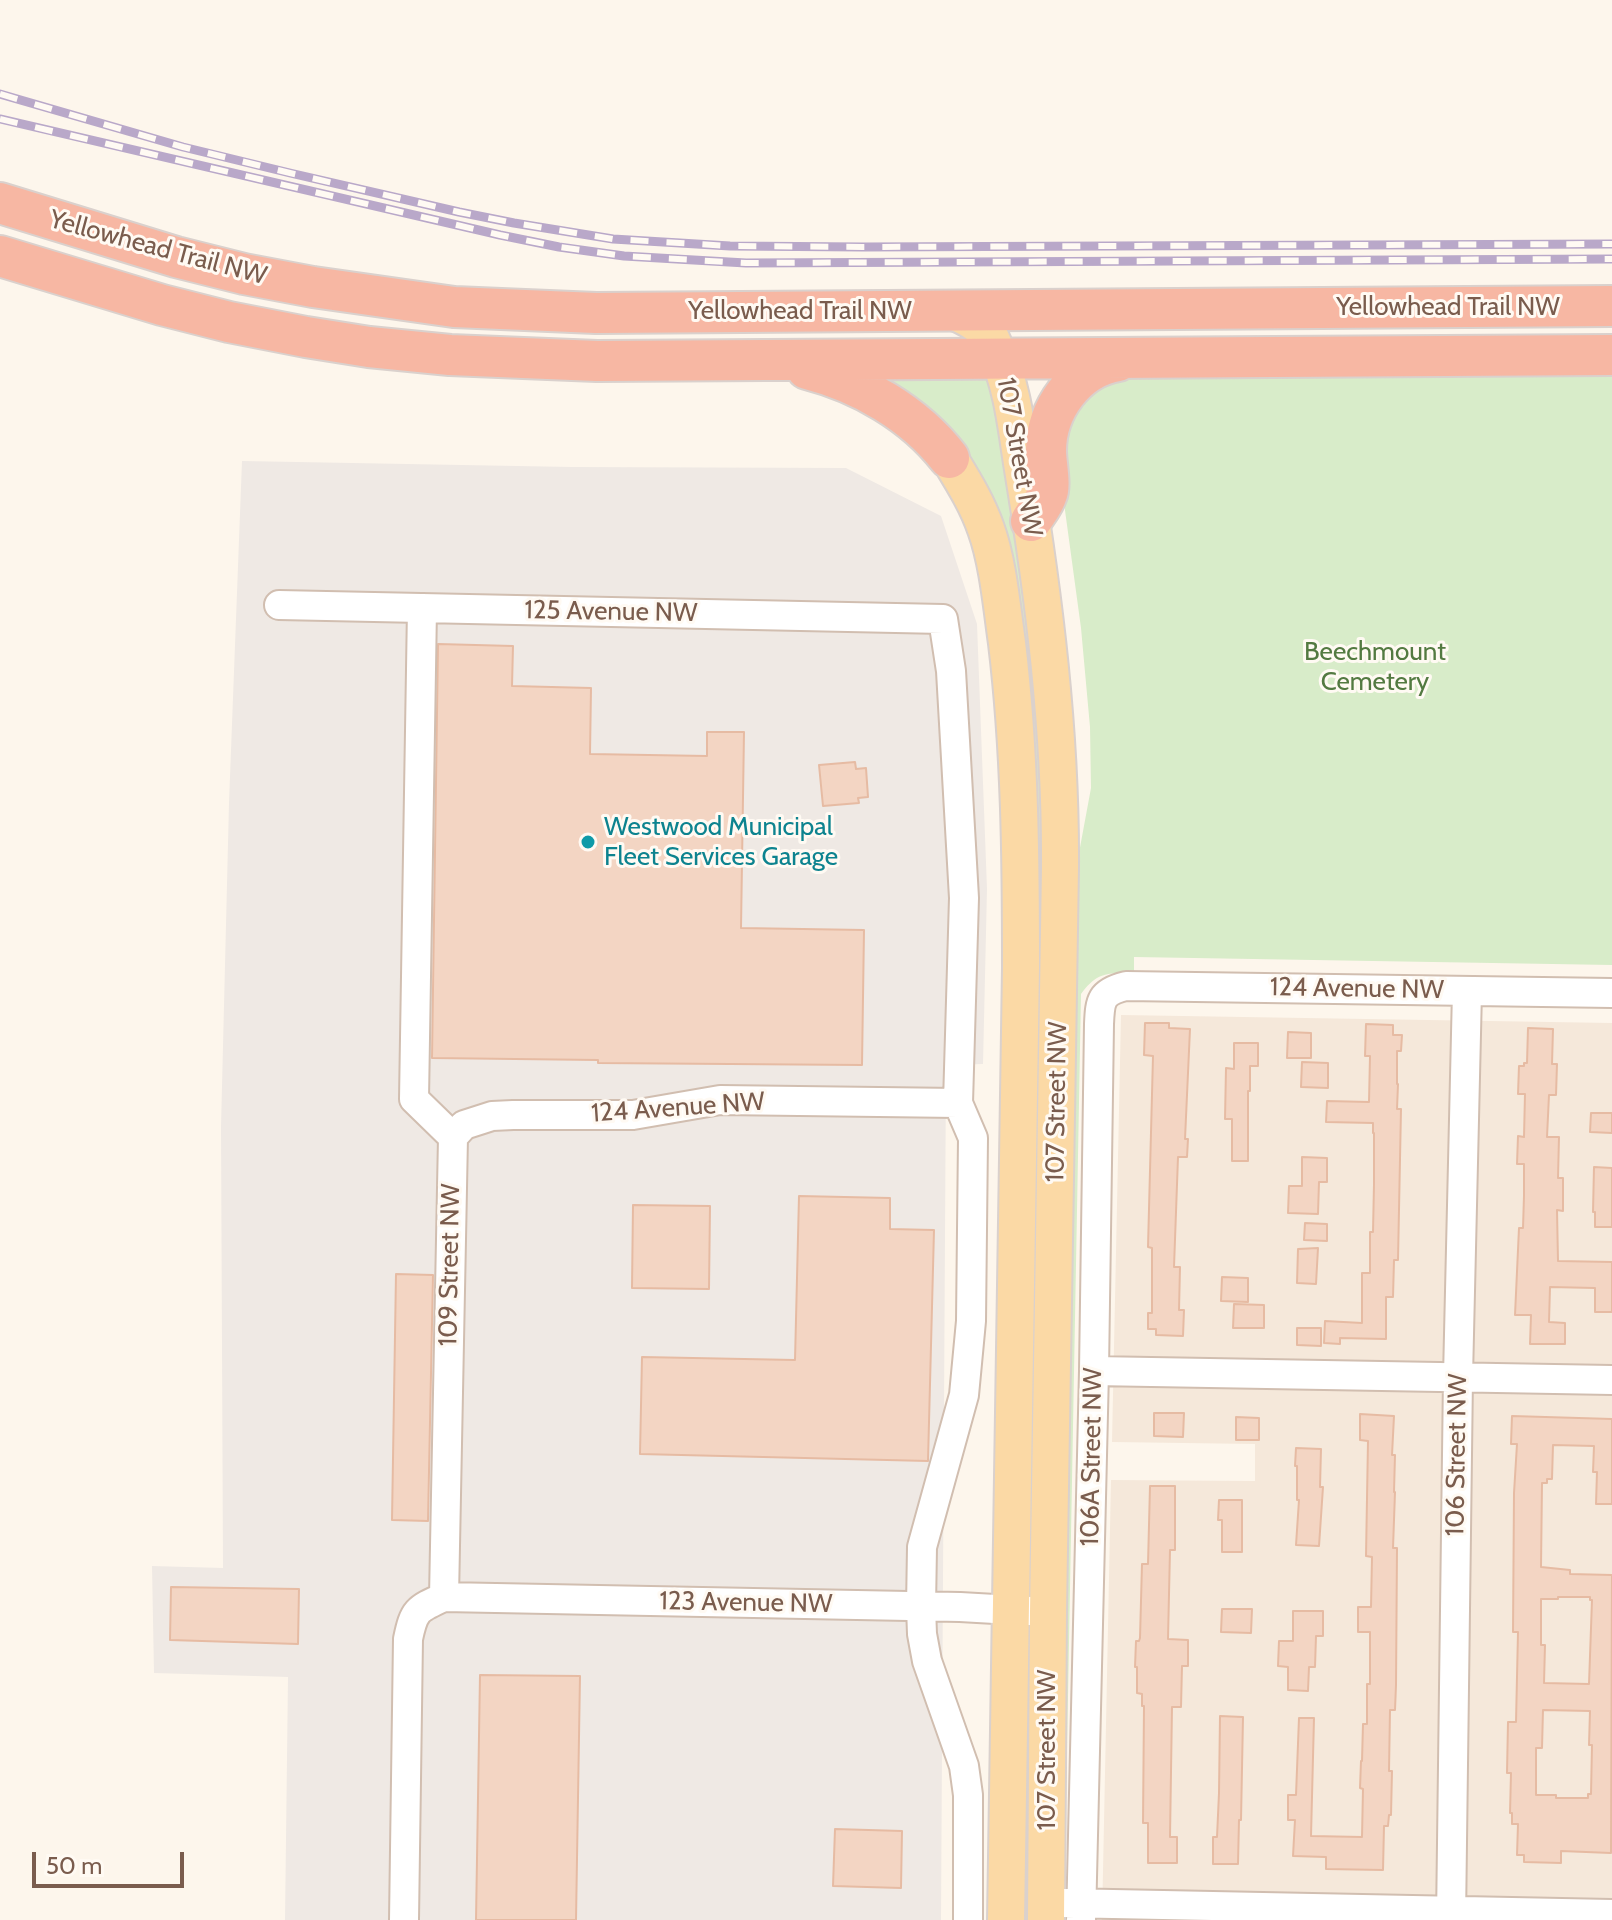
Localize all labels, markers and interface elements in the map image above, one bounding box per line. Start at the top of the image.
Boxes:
street label: Yellowhead Trail NW [46,204,270,292]
street label: Yellowhead Trail NW [1336,291,1560,323]
street label: Yellowhead Trail NW [688,295,912,327]
street label: 107 Street NW [990,375,1048,539]
street label: 125 Avenue NW [524,595,698,629]
park label: Beechmount Cemetery [1304,636,1446,698]
place label: Westwood Municipal Fleet Services Garage [604,811,838,872]
marker: Westwood Municipal Fleet Services Garage [579,833,597,851]
street label: 124 Avenue NW [1270,972,1444,1006]
street label: 107 Street NW [1040,1021,1074,1183]
street label: 124 Avenue NW [590,1086,766,1130]
street label: 109 Street NW [433,1183,467,1347]
street label: 106A Street NW [1075,1367,1109,1547]
street label: 106 Street NW [1440,1373,1474,1537]
street label: 123 Avenue NW [659,1586,833,1620]
street label: 107 Street NW [1031,1670,1063,1830]
scale bar [36,1836,188,1886]
text: 50 m [46,1851,102,1880]

